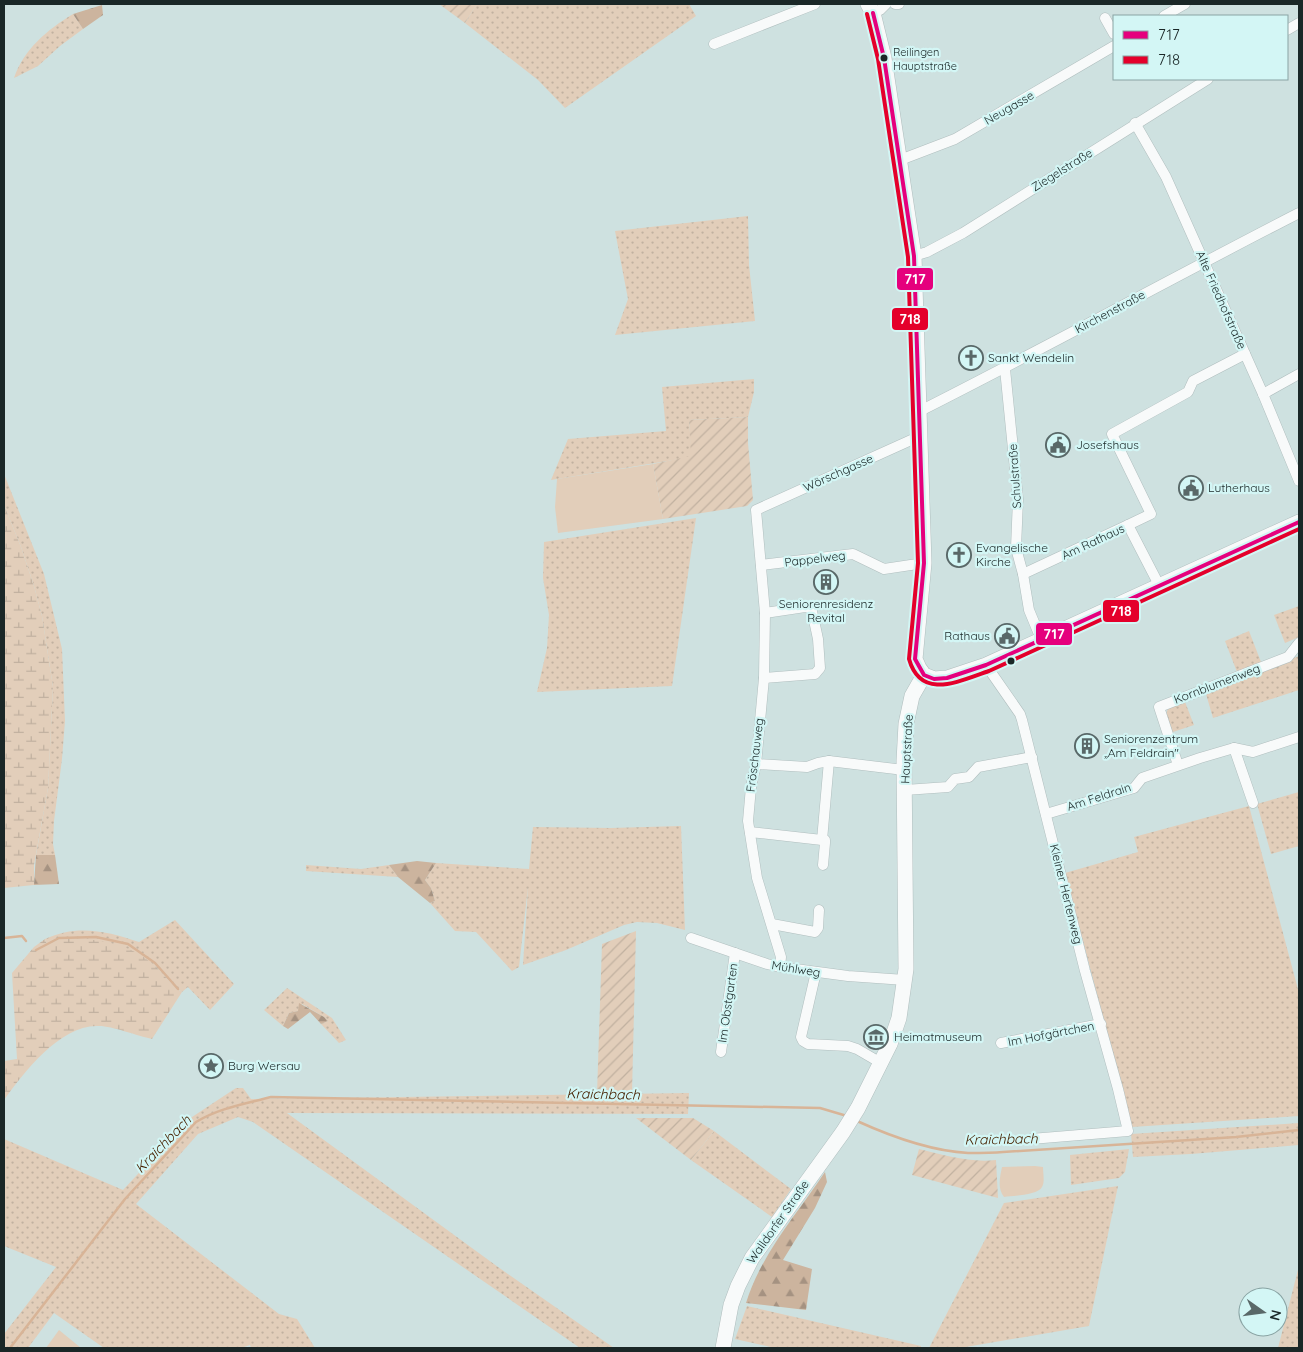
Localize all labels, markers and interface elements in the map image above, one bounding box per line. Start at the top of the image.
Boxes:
legend [1113,15,1288,80]
text: 717 [1158,25,1180,44]
place label: Reilingen Hauptstraße [893,45,957,73]
text: 718 [1158,50,1180,69]
marker: Reilingen Hauptstraße [879,53,889,63]
street label: Neugasse [981,87,1036,128]
street label: Ziegelstraße [1028,145,1095,194]
street label: Alte Friedhofstraße [1193,248,1250,352]
line badge: 717 [896,267,934,291]
text: 717 [904,270,926,288]
street label: Kirchenstraße [1072,287,1148,336]
line badge: 718 [891,307,929,331]
text: 718 [899,310,921,328]
church icon: Sankt Wendelin [958,345,984,371]
place label: Sankt Wendelin [988,350,1074,365]
public building icon: Josefshaus [1045,432,1071,458]
place label: Josefshaus [1076,437,1139,452]
street label: Schulstraße [1005,443,1024,509]
street label: Wörschgasse [801,450,875,495]
public building icon: Lutherhaus [1178,475,1204,501]
place label: Lutherhaus [1208,480,1270,495]
street label: Am Rathaus [1059,520,1127,563]
place label: Evangelische Kirche [976,540,1048,569]
church icon: Evangelische Kirche [946,542,972,568]
street label: Pappelweg [783,547,846,570]
building icon: Seniorenresidenz Revital [813,569,839,595]
place label: Seniorenresidenz Revital [779,596,873,625]
line badge: 718 [1102,599,1140,623]
text: 718 [1110,602,1132,620]
line badge: 717 [1035,622,1073,646]
public building icon: Rathaus [994,623,1020,649]
text: 717 [1043,625,1065,643]
place label: Rathaus [944,628,990,643]
unlabelled marker [1006,656,1016,666]
street label: Kornblumenweg [1171,660,1262,707]
street label: Hauptstraße [897,714,916,784]
street label: Fröschauweg [743,717,766,793]
place label: Seniorenzentrum „Am Feldrain" [1104,731,1198,760]
building icon: Seniorenzentrum „Am Feldrain" [1074,733,1100,759]
street label: Am Feldrain [1065,779,1133,814]
street label: Kleiner Hertenweg [1047,842,1086,946]
street label: Mühlweg [771,957,822,980]
street label: Im Obstgarten [714,962,741,1044]
street label: Im Hofgärtchen [1007,1018,1095,1049]
museum icon: Heimatmuseum [863,1024,889,1050]
place label: Heimatmuseum [894,1029,982,1044]
place icon: Burg Wersau [198,1053,224,1079]
place label: Burg Wersau [228,1058,300,1073]
water label: Kraichbach [566,1084,641,1104]
water label: Kraichbach [131,1111,196,1177]
water label: Kraichbach [964,1129,1039,1149]
street label: Walldorfer Straße [743,1177,812,1266]
north arrow [1238,1287,1288,1337]
text: N [1266,1308,1286,1322]

